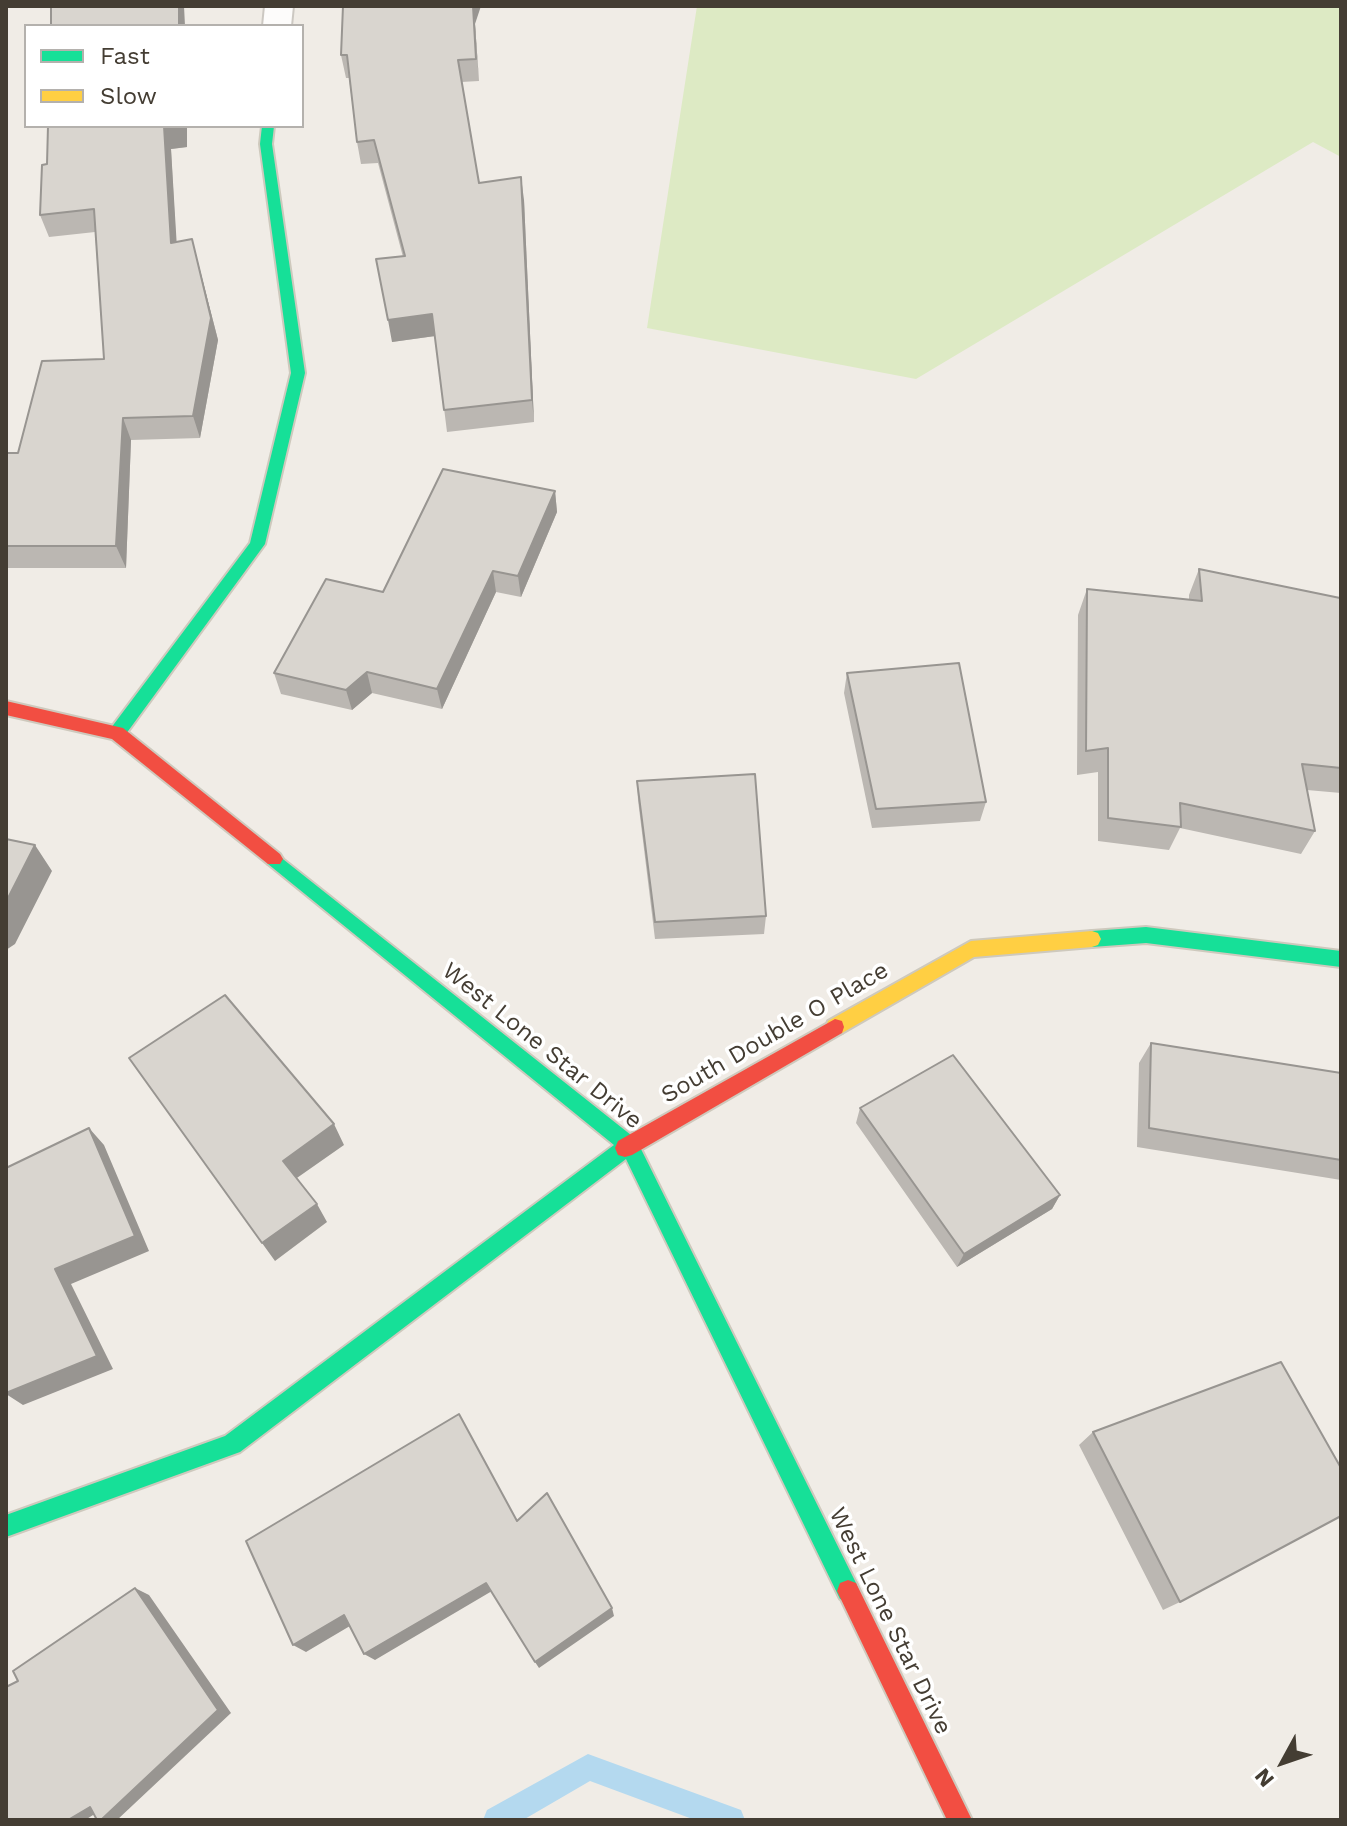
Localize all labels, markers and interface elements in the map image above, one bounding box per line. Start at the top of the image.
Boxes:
legend [24,24,304,128]
text: Fast [100,42,150,70]
text: Slow [100,82,157,110]
street label: West Lone Star Drive [436,956,648,1136]
street label: South Double O Place [656,956,894,1110]
street label: West Lone Star Drive [822,1503,958,1739]
north arrow [1243,1722,1323,1802]
text: N [1249,1763,1279,1792]

